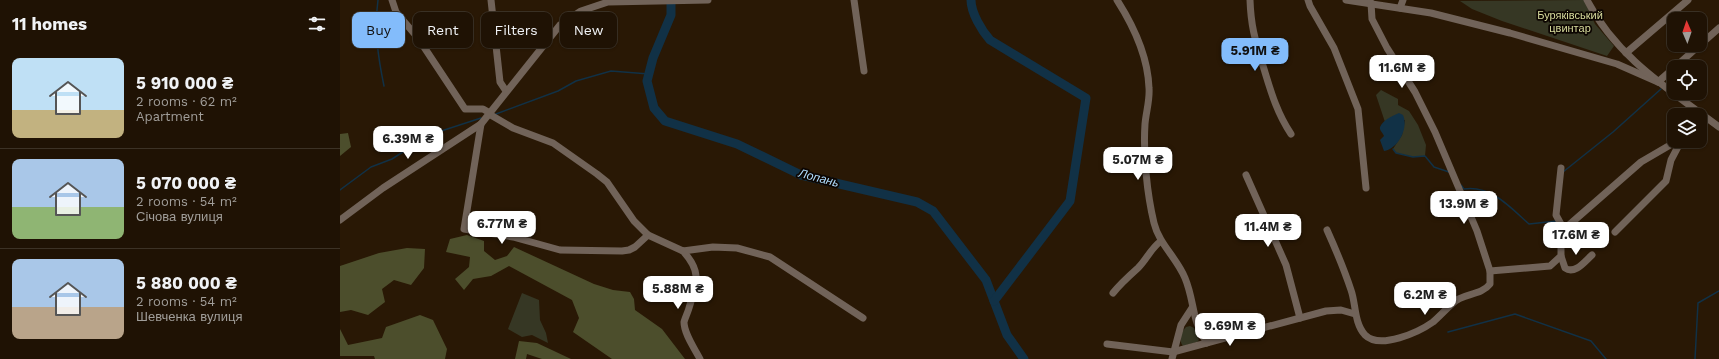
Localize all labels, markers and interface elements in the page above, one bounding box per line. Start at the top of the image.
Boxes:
park label: Буряківський цвинтар [1537,9,1603,35]
chip: Buy [352,12,405,48]
chip: Rent [413,12,473,48]
chip: Filters [481,12,552,48]
chip: New [560,12,617,48]
north arrow [1667,12,1707,52]
map controls [1667,12,1707,148]
icon: filters [306,13,328,35]
text: 11 homes [12,14,87,34]
pin: 5.91M ₴ [1218,38,1292,72]
text: 5.91M ₴ [1230,43,1280,58]
pin: 11.6M ₴ [1365,55,1439,89]
text: 11.6M ₴ [1378,60,1426,75]
button: locate [1667,60,1707,100]
text: 5 910 000 ₴ [136,73,233,93]
icon: home [44,74,92,122]
text: 2 rooms · 62 m² [136,94,237,109]
button: layers [1667,108,1707,148]
text: Apartment [136,109,204,124]
pin: 6.39M ₴ [371,126,445,160]
text: 6.39M ₴ [382,131,434,146]
pin: 5.07M ₴ [1101,147,1175,181]
text: 5.07M ₴ [1112,152,1164,167]
water label: Лопань [796,166,841,190]
text: 5 070 000 ₴ [136,173,236,193]
icon: home [44,175,92,223]
pin: 13.9M ₴ [1427,191,1501,225]
text: 2 rooms · 54 m² [136,194,237,209]
text: 13.9M ₴ [1439,196,1489,211]
text: Січова вулиця [136,209,223,224]
pin: 6.77M ₴ [465,211,539,245]
pin: 11.4M ₴ [1231,214,1305,248]
text: 6.77M ₴ [477,216,527,231]
text: 11.4M ₴ [1244,219,1292,234]
pin: 17.6M ₴ [1539,222,1613,256]
text: 17.6M ₴ [1552,227,1600,242]
text: 5 880 000 ₴ [136,273,237,293]
icon: home [44,275,92,323]
pin: 5.88M ₴ [641,276,715,310]
text: 5.88M ₴ [652,281,704,296]
pin: 6.2M ₴ [1392,282,1458,316]
text: 6.2M ₴ [1403,287,1447,302]
text: 2 rooms · 54 m² [136,294,237,309]
text: Шевченка вулиця [136,309,242,324]
pin: 9.69M ₴ [1193,313,1267,347]
text: 9.69M ₴ [1204,318,1256,333]

